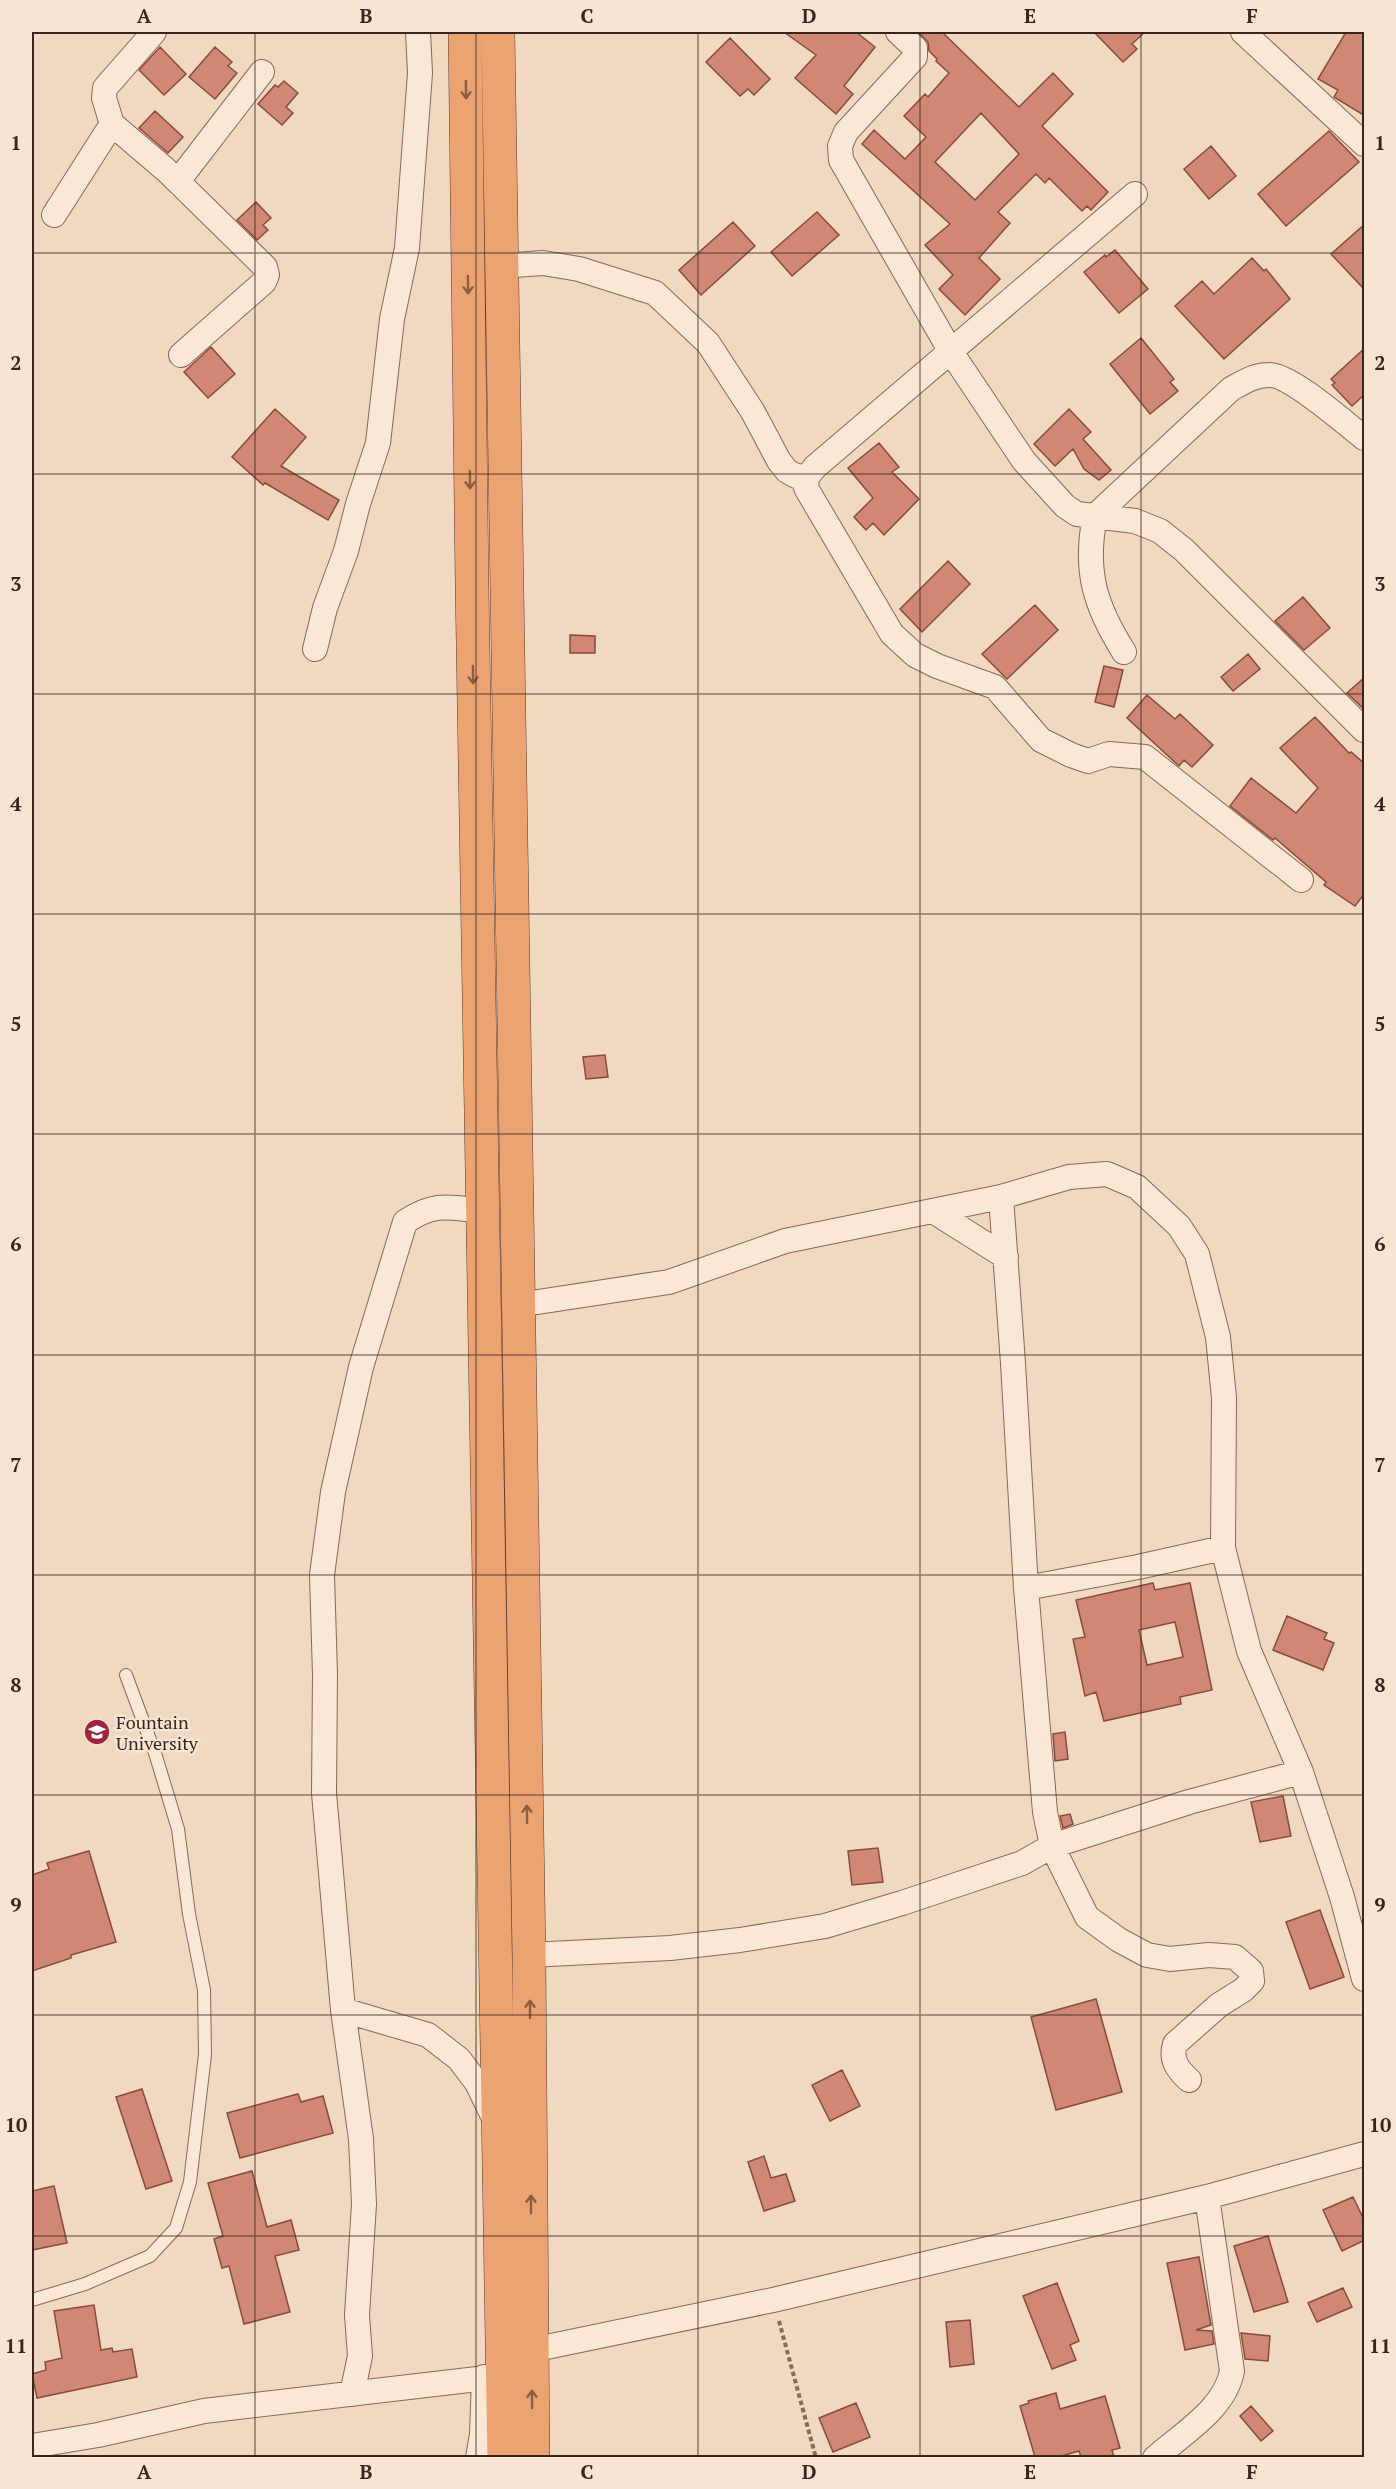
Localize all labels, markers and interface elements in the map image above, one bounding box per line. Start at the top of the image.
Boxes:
text: A [137,2,152,29]
text: B [360,2,373,29]
text: C [580,2,594,29]
text: D [802,2,816,29]
text: E [1024,2,1036,29]
text: F [1246,2,1258,29]
one-way arrow [460,79,472,99]
text: 1 [10,129,22,156]
text: 1 [1374,129,1386,156]
one-way arrow [462,274,474,294]
text: 2 [10,349,22,376]
text: 2 [1374,349,1386,376]
one-way arrow [465,469,476,489]
text: 3 [10,570,22,597]
text: 3 [1374,570,1386,597]
one-way arrow [467,664,479,684]
text: 4 [10,790,22,817]
text: 4 [1374,790,1386,817]
text: 5 [10,1010,22,1037]
text: 5 [1374,1010,1386,1037]
text: 6 [10,1230,22,1257]
text: 6 [1374,1230,1386,1257]
text: 7 [10,1451,22,1478]
text: 7 [1374,1451,1386,1478]
text: 8 [10,1671,22,1698]
text: 8 [1374,1671,1386,1698]
place label: Fountain University [116,1710,199,1755]
school or university icon: Fountain University [82,1717,112,1747]
one-way arrow [521,1805,533,1825]
text: 9 [10,1891,22,1918]
text: 9 [1374,1891,1386,1918]
one-way arrow [524,2000,536,2020]
text: 10 [5,2111,27,2138]
text: 10 [1369,2111,1391,2138]
one-way arrow [525,2195,537,2215]
text: 11 [5,2332,27,2359]
text: 11 [1369,2332,1391,2359]
one-way arrow [526,2390,538,2410]
text: A [137,2458,152,2485]
text: B [360,2458,373,2485]
text: C [580,2458,594,2485]
text: D [802,2458,816,2485]
text: E [1024,2458,1036,2485]
text: F [1246,2458,1258,2485]

